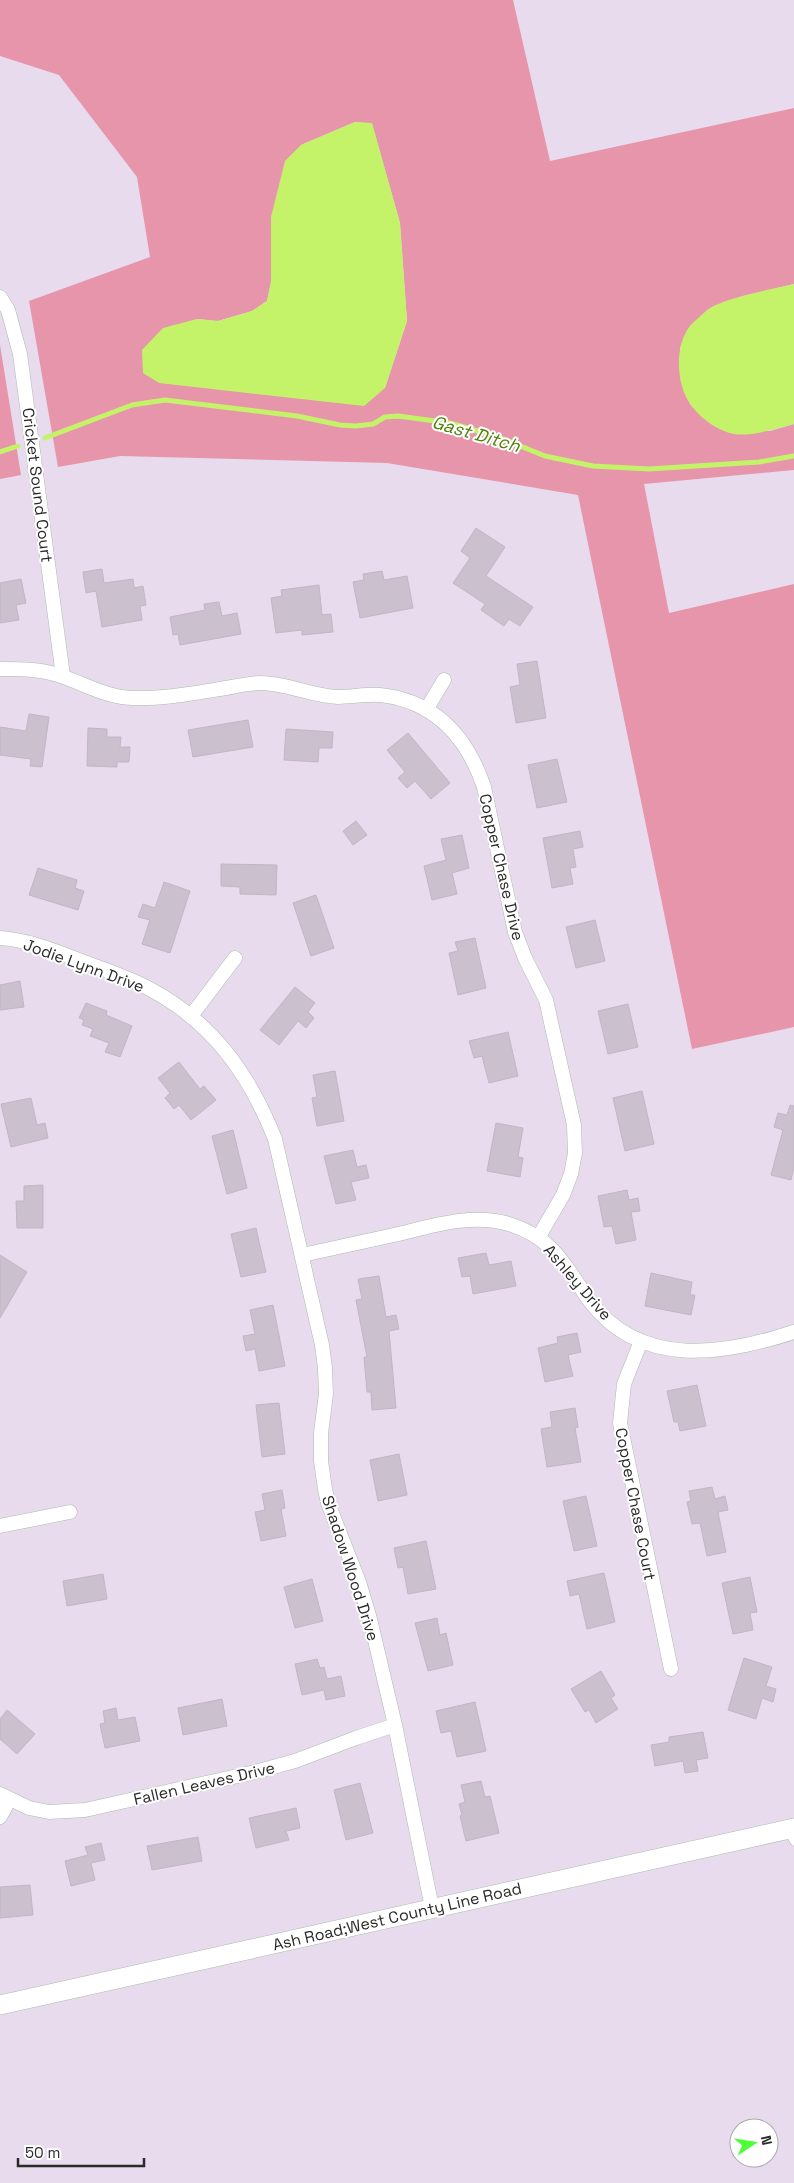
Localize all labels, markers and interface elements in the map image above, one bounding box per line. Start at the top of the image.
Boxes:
street label: Cricket Sound Court [18,407,57,564]
water label: Gast Ditch [429,410,524,457]
street label: Copper Chase Drive [474,792,529,943]
street label: Jodie Lynn Drive [20,934,147,997]
street label: Ashley Drive [539,1240,616,1325]
street label: Copper Chase Court [610,1426,661,1582]
street label: Shadow Wood Drive [317,1493,384,1644]
street label: Fallen Leaves Drive [131,1757,277,1810]
street label: Ash Road;West County Line Road [271,1878,524,1955]
north arrow [729,2118,779,2168]
text: N [757,2134,776,2147]
scale bar [18,2136,144,2168]
text: 50 m [25,2143,60,2162]

